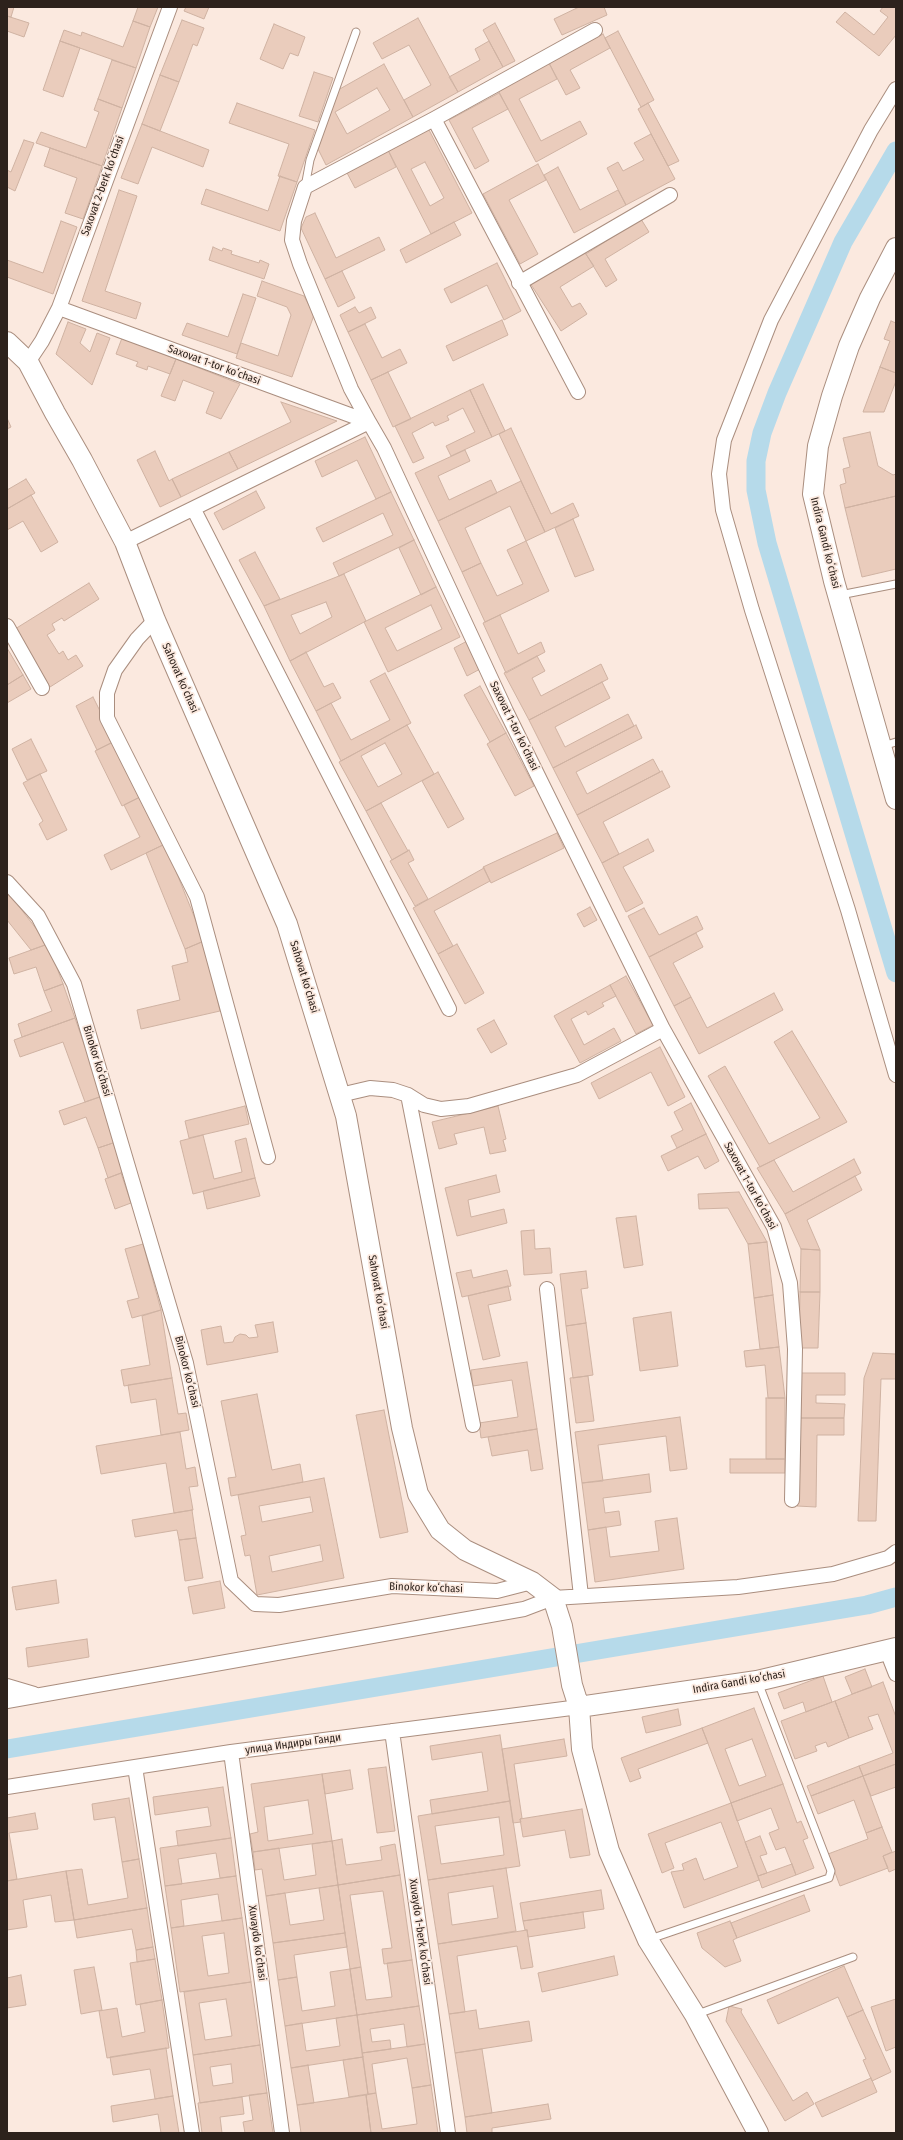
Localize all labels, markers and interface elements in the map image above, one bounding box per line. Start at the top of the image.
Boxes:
street label: Saxovat 2-berk koʻchasi [79,134,127,238]
street label: Saxovat 1-tor koʻchasi [166,342,262,388]
street label: Indira Gandi koʻchasi [807,496,843,590]
street label: Sahovat koʻchasi [159,641,201,715]
street label: Saxovat 1-tor koʻchasi [487,679,541,773]
street label: Sahovat koʻchasi [287,939,321,1015]
street label: Binokor koʻchasi [80,1024,114,1098]
street label: Saxovat 1-tor koʻchasi [721,1140,779,1232]
street label: Sahovat koʻchasi [365,1254,391,1330]
street label: Binokor koʻchasi [172,1335,202,1409]
street label: Binokor koʻchasi [389,1580,463,1596]
street label: Indira Gandi koʻchasi [692,1667,786,1697]
street label: улица Индиры Ганди [244,1731,342,1757]
street label: Xuvaydo 1-berk koʻchasi [406,1878,434,1986]
street label: Xuvaydo koʻchasi [245,1904,269,1982]

